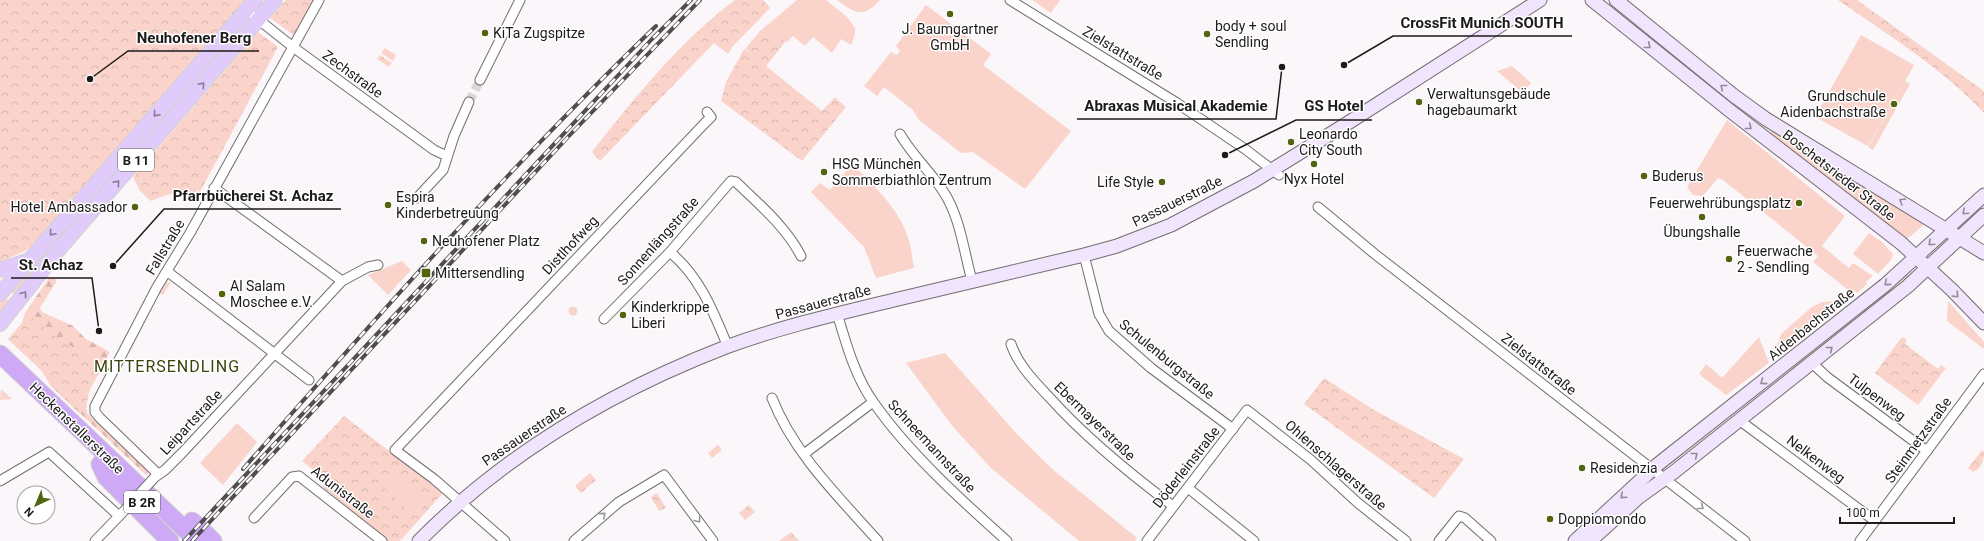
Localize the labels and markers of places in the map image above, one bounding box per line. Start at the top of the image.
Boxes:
marker: J. Baumgartner GmbH [945,9,955,19]
callout: CrossFit Munich SOUTH [1393,9,1572,36]
place label: body + soul Sendling [1215,18,1287,50]
place label: J. Baumgartner GmbH [902,21,998,53]
callout: Neuhofener Berg [128,24,259,51]
place label: KiTa Zugspitze [493,25,585,41]
marker: KiTa Zugspitze [480,28,490,38]
marker: body + soul Sendling [1202,29,1212,39]
place label: Verwaltunsgebäude hagebaumarkt [1427,86,1551,118]
place label: Grundschule Aidenbachstraße [1780,88,1886,120]
callout: Abraxas Musical Akademie [1077,92,1276,119]
callout: GS Hotel [1296,93,1372,120]
marker: Verwaltunsgebäude hagebaumarkt [1414,97,1424,107]
marker: Grundschule Aidenbachstraße [1889,99,1899,109]
place label: Leonardo City South [1299,126,1363,158]
marker: Leonardo City South [1286,137,1296,147]
place label: HSG München Sommerbiathlon Zentrum [832,156,992,188]
marker: Nyx Hotel [1309,159,1319,169]
marker: HSG München Sommerbiathlon Zentrum [819,167,829,177]
place label: Buderus [1652,168,1703,184]
place label: Nyx Hotel [1284,171,1344,187]
marker: Buderus [1639,171,1649,181]
place label: Life Style [1097,174,1154,190]
marker: Life Style [1157,177,1167,187]
callout: Pfarrbücherei St. Achaz [164,182,341,209]
place label: Espira Kinderbetreuung [396,189,499,221]
place label: Feuerwehrübungsplatz [1649,195,1791,211]
marker: Feuerwehrübungsplatz [1794,198,1804,208]
place label: Hotel Ambassador [11,199,127,215]
marker: Espira Kinderbetreuung [383,200,393,210]
marker: Hotel Ambassador [130,202,140,212]
marker: Übungshalle [1697,212,1707,222]
place label: Übungshalle [1663,224,1741,240]
place label: Neuhofener Platz [432,233,540,249]
marker: Neuhofener Platz [419,236,429,246]
place label: Feuerwache 2 - Sendling [1737,243,1813,275]
callout: St. Achaz [11,251,92,278]
marker: Feuerwache 2 - Sendling [1724,254,1734,264]
place label: Mittersendling [435,265,525,281]
marker: Mittersendling [420,267,432,279]
place label: Al Salam Moschee e.V. [230,278,313,310]
marker: Al Salam Moschee e.V. [217,289,227,299]
place label: Kinderkrippe Liberi [631,299,709,331]
marker: Kinderkrippe Liberi [618,310,628,320]
place label: Residenzia [1590,460,1658,476]
marker: Residenzia [1577,463,1587,473]
place label: Doppiomondo [1558,511,1646,527]
marker: Doppiomondo [1545,514,1555,524]

